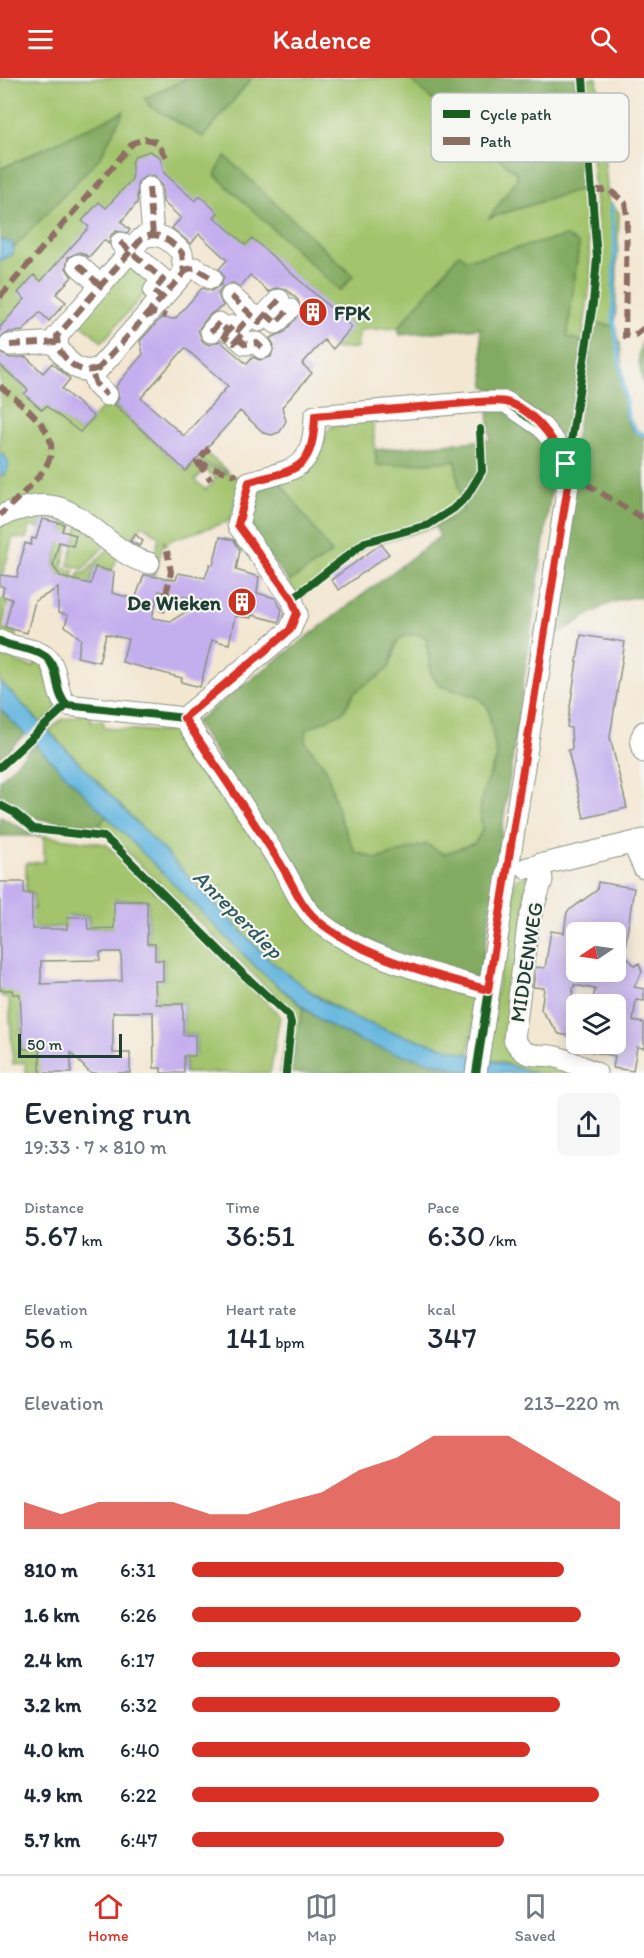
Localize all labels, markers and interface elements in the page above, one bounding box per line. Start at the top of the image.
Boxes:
icon: menu [24,23,57,56]
text: Kadence [272,23,372,56]
icon: search [587,23,620,56]
legend [431,93,629,162]
text: Cycle path [480,105,552,124]
text: Path [480,132,511,151]
building icon: FPK [297,296,329,328]
place label: FPK [334,300,371,325]
pin [540,438,591,489]
icon: arrive [549,447,582,480]
building icon: De Wieken [226,586,258,618]
place label: De Wieken [127,590,222,615]
water label: Anreperdiep [188,864,289,965]
street label: MIDDENWEG [504,900,548,1024]
north arrow [566,922,626,982]
map controls [566,922,626,1054]
button: layers [566,994,626,1054]
scale bar [18,1031,122,1058]
text: 50 m [27,1035,62,1054]
text: Evening run [24,1093,191,1132]
button: share [557,1093,620,1156]
text: 19:33 · 7 × 810 m [24,1135,167,1159]
text: Distance [24,1198,84,1217]
text: Time [226,1198,260,1217]
text: Pace [427,1198,459,1217]
text: 5.67 [24,1217,78,1254]
text: 36:51 [226,1217,295,1254]
text: 6:30 [427,1217,485,1254]
text: km [78,1231,103,1250]
text: /km [485,1231,517,1250]
text: Elevation [24,1300,88,1319]
text: Heart rate [226,1300,296,1319]
text: kcal [427,1300,456,1319]
text: 56 [24,1319,56,1356]
text: 141 [226,1319,272,1356]
text: 347 [427,1319,477,1356]
text: m [56,1333,73,1352]
text: bpm [272,1333,305,1352]
text: Elevation [24,1391,103,1415]
text: 213–220 m [523,1391,620,1415]
text: 810 m [24,1558,78,1582]
text: 6:31 [120,1558,156,1582]
text: 1.6 km [24,1603,80,1627]
text: 6:26 [120,1603,157,1627]
text: 2.4 km [24,1648,82,1672]
text: 6:17 [120,1648,155,1672]
text: 3.2 km [24,1693,81,1717]
text: 6:32 [120,1693,157,1717]
text: 4.0 km [24,1738,84,1762]
text: 6:40 [120,1738,160,1762]
text: 4.9 km [24,1783,82,1807]
text: 6:22 [120,1783,157,1807]
text: 5.7 km [24,1828,80,1852]
text: 6:47 [120,1828,157,1852]
tab: Home [88,1890,129,1945]
tab: Map [305,1890,338,1945]
tab: Saved [515,1890,556,1945]

